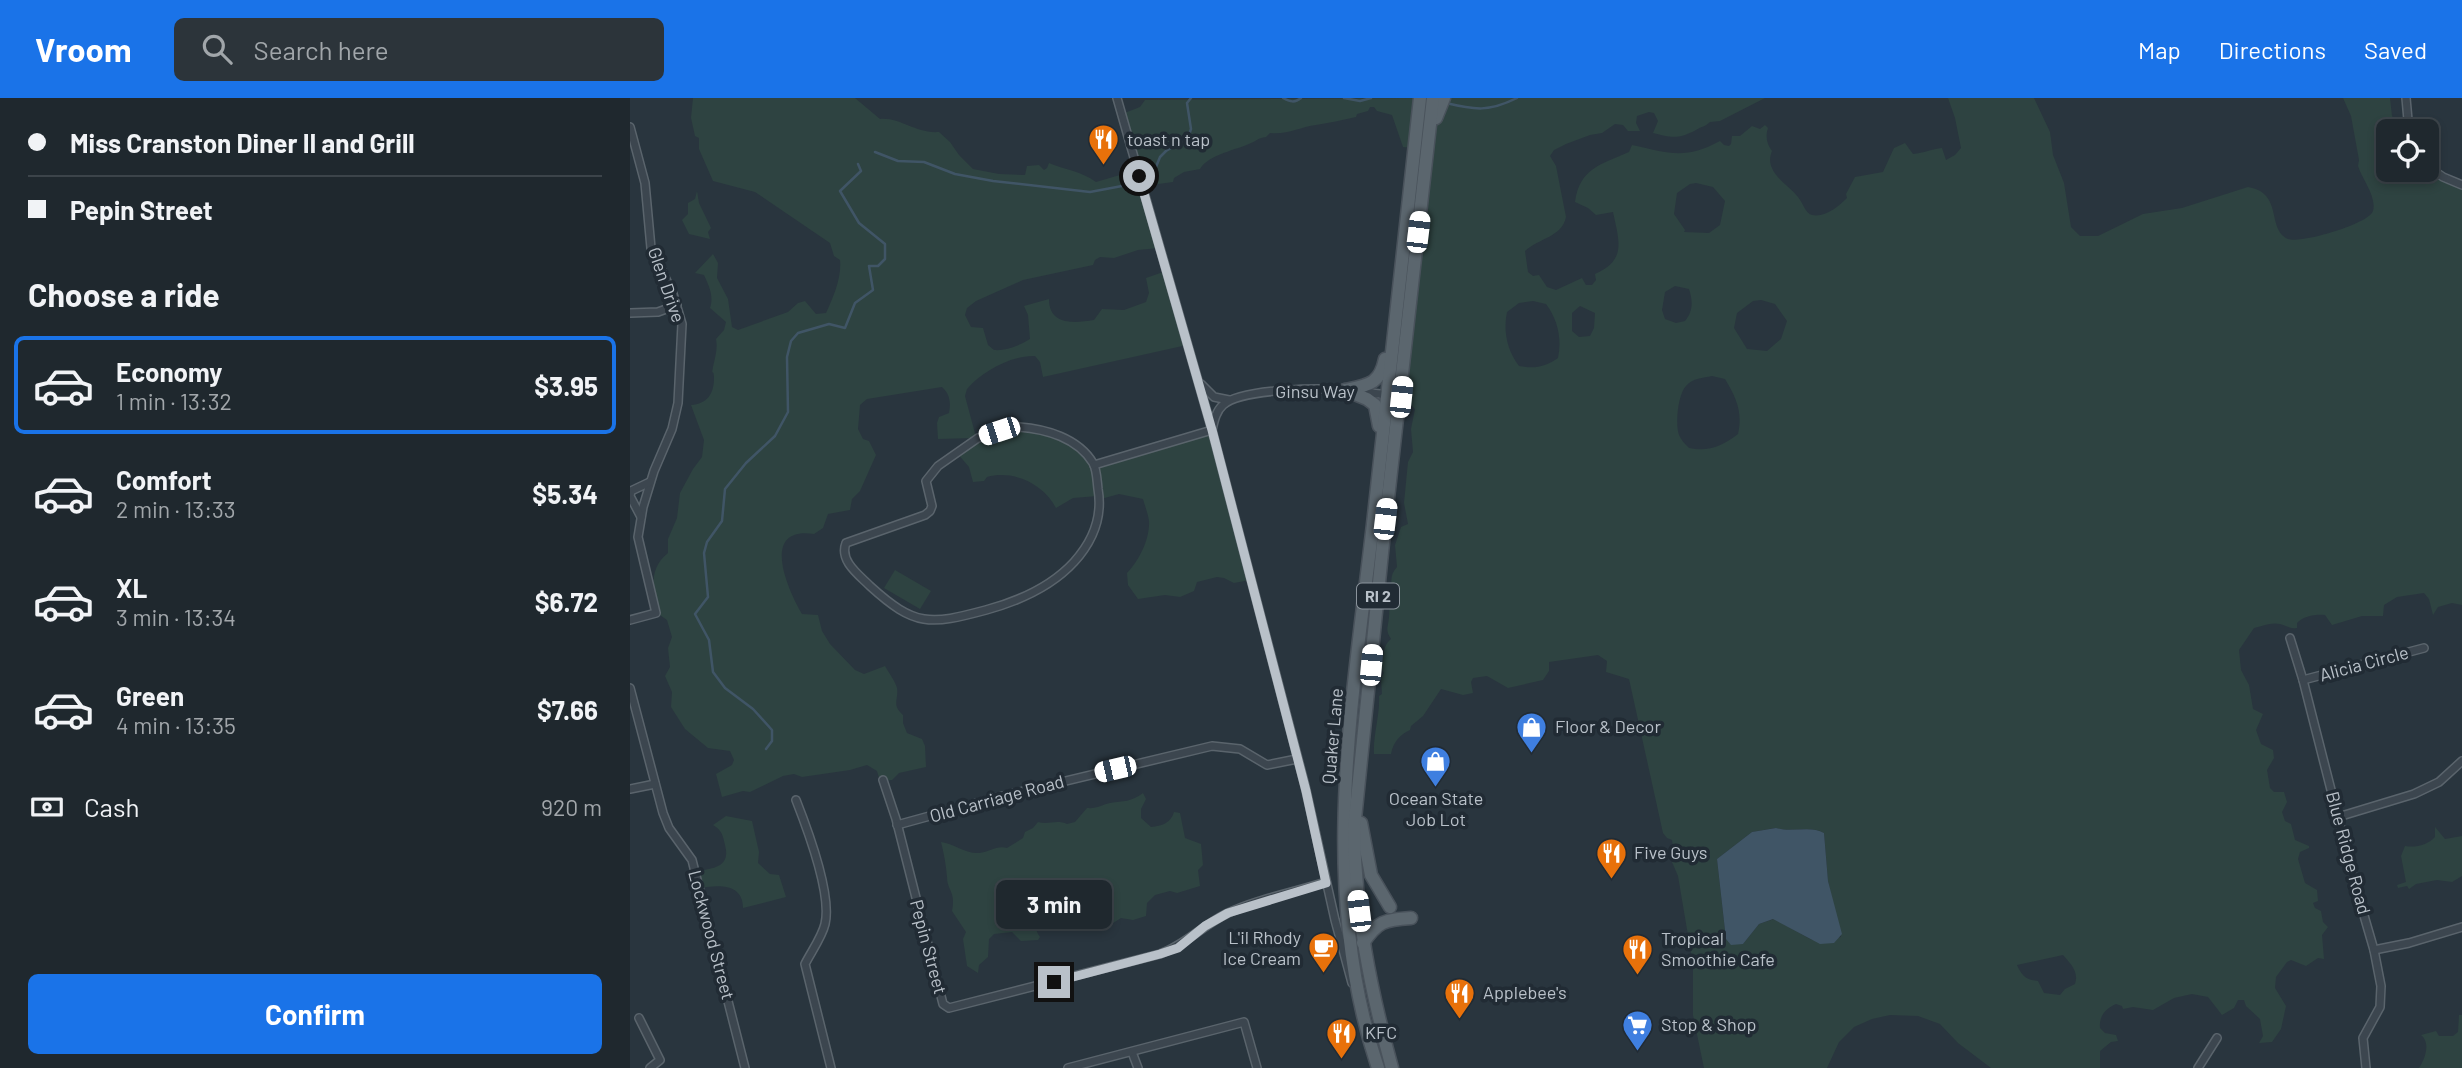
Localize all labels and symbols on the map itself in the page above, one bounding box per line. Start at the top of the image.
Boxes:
restaurant icon: toast n tap [1087,123,1121,167]
place label: toast n tap [1127,128,1210,150]
route start [1123,160,1155,192]
car [1406,210,1431,254]
street label: Glen Drive [644,244,690,325]
car [1389,375,1414,419]
street label: Ginsu Way [1275,380,1355,402]
car [976,415,1023,447]
car [1373,497,1398,541]
road number: RI 2 [1357,583,1399,608]
street label: Alicia Circle [2317,641,2411,685]
car [1359,643,1384,687]
street label: Quaker Lane [1317,687,1347,785]
shop icon: Floor & Decor [1515,710,1549,754]
place label: Floor & Decor [1555,715,1661,737]
shop icon: Ocean State Job Lot [1419,744,1453,788]
car [1093,754,1138,784]
street label: Old Carriage Road [927,770,1066,827]
place label: Ocean State Job Lot [1389,787,1483,830]
street label: Blue Ridge Road [2322,789,2376,917]
restaurant icon: Five Guys [1594,836,1628,880]
place label: Five Guys [1634,841,1707,863]
street label: Lockwood Street [684,868,740,1002]
callout: 3 min [996,880,1112,930]
car [1347,889,1372,933]
street label: Pepin Street [906,897,952,996]
place label: L'il Rhody Ice Cream [1223,926,1301,969]
place label: Tropical Smoothie Cafe [1661,927,1775,970]
cafe icon: L'il Rhody Ice Cream [1307,931,1341,975]
restaurant icon: Tropical Smoothie Cafe [1621,932,1655,976]
route end [1038,966,1070,998]
restaurant icon: Applebee's [1443,976,1477,1020]
place label: Applebee's [1483,981,1567,1003]
supermarket icon: Stop & Shop [1621,1008,1655,1052]
place label: Stop & Shop [1661,1013,1756,1035]
restaurant icon: KFC [1325,1016,1359,1060]
place label: KFC [1365,1021,1397,1043]

